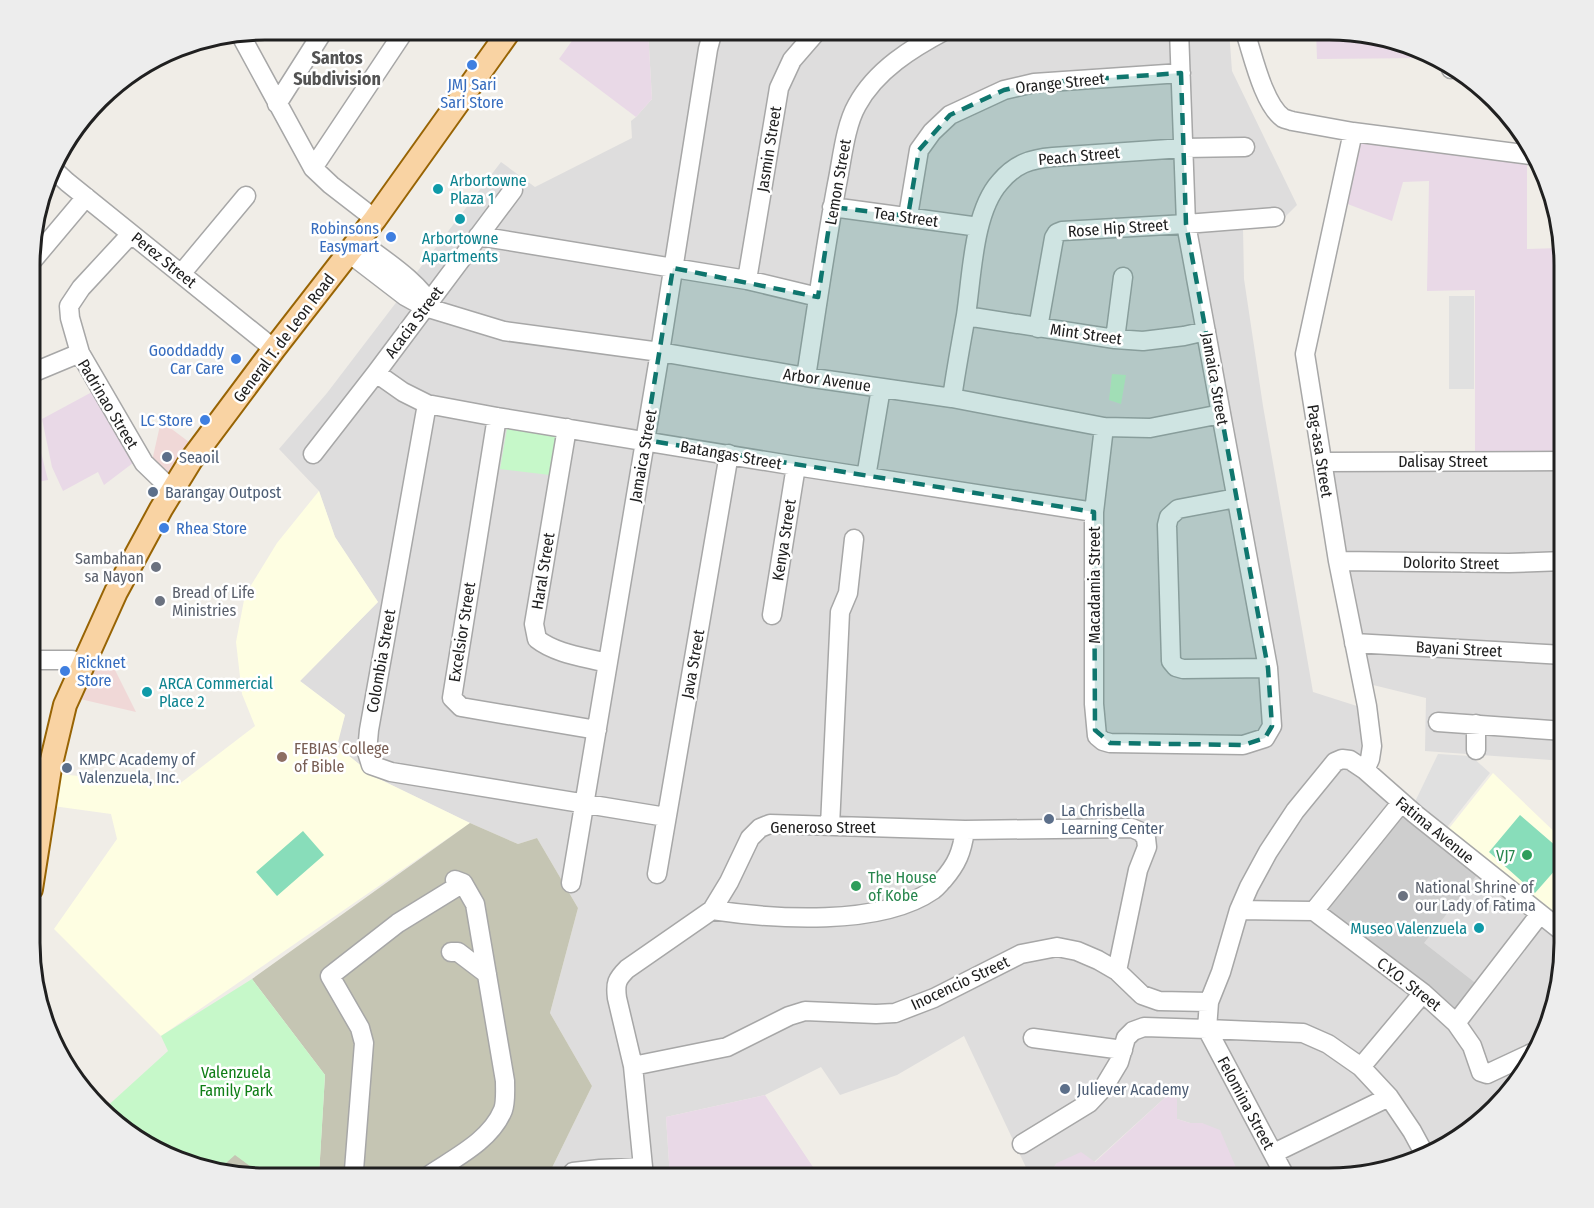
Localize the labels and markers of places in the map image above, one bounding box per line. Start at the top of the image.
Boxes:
marker: JMJ Sari Sari Store [465,58,479,72]
place label: JMJ Sari Sari Store [440,75,504,112]
place label: Arbortowne Plaza 1 [450,171,527,208]
marker: Arbortowne Plaza 1 [431,182,445,196]
marker: Arbortowne Apartments [453,212,467,226]
place label: Robinsons Easymart [311,219,380,256]
place label: Arbortowne Apartments [422,229,498,266]
marker: Robinsons Easymart [384,230,398,244]
place label: Gooddaddy Car Care [149,341,225,378]
marker: Gooddaddy Car Care [229,352,243,366]
place label: LC Store [140,411,193,430]
marker: LC Store [198,413,212,427]
place label: Seaoil [179,448,219,467]
marker: Seaoil [160,450,174,464]
place label: Barangay Outpost [165,483,282,502]
marker: Barangay Outpost [146,485,160,499]
place label: Rhea Store [176,519,247,538]
marker: Rhea Store [157,521,171,535]
place label: Sambahan sa Nayon [75,549,144,586]
marker: Sambahan sa Nayon [149,560,163,574]
place label: Bread of Life Ministries [172,583,255,620]
marker: Bread of Life Ministries [153,594,167,608]
place label: Ricknet Store [77,653,126,690]
marker: Ricknet Store [58,664,72,678]
place label: ARCA Commercial Place 2 [159,674,273,711]
marker: ARCA Commercial Place 2 [140,685,154,699]
place label: FEBIAS College of Bible [294,739,389,776]
place label: KMPC Academy of Valenzuela, Inc. [79,750,196,787]
marker: FEBIAS College of Bible [275,750,289,764]
marker: KMPC Academy of Valenzuela, Inc. [60,761,74,775]
place label: La Chrisbella Learning Center [1061,801,1164,838]
marker: La Chrisbella Learning Center [1042,812,1056,826]
place label: VJ7 [1496,846,1516,865]
marker: VJ7 [1520,848,1534,862]
place label: The House of Kobe [868,868,937,905]
place label: National Shrine of our Lady of Fatima [1415,878,1536,915]
marker: The House of Kobe [849,879,863,893]
marker: National Shrine of our Lady of Fatima [1396,889,1410,903]
place label: Museo Valenzuela [1350,919,1467,938]
marker: Museo Valenzuela [1472,921,1486,935]
place label: Juliever Academy [1077,1080,1190,1099]
marker: Juliever Academy [1058,1082,1072,1096]

